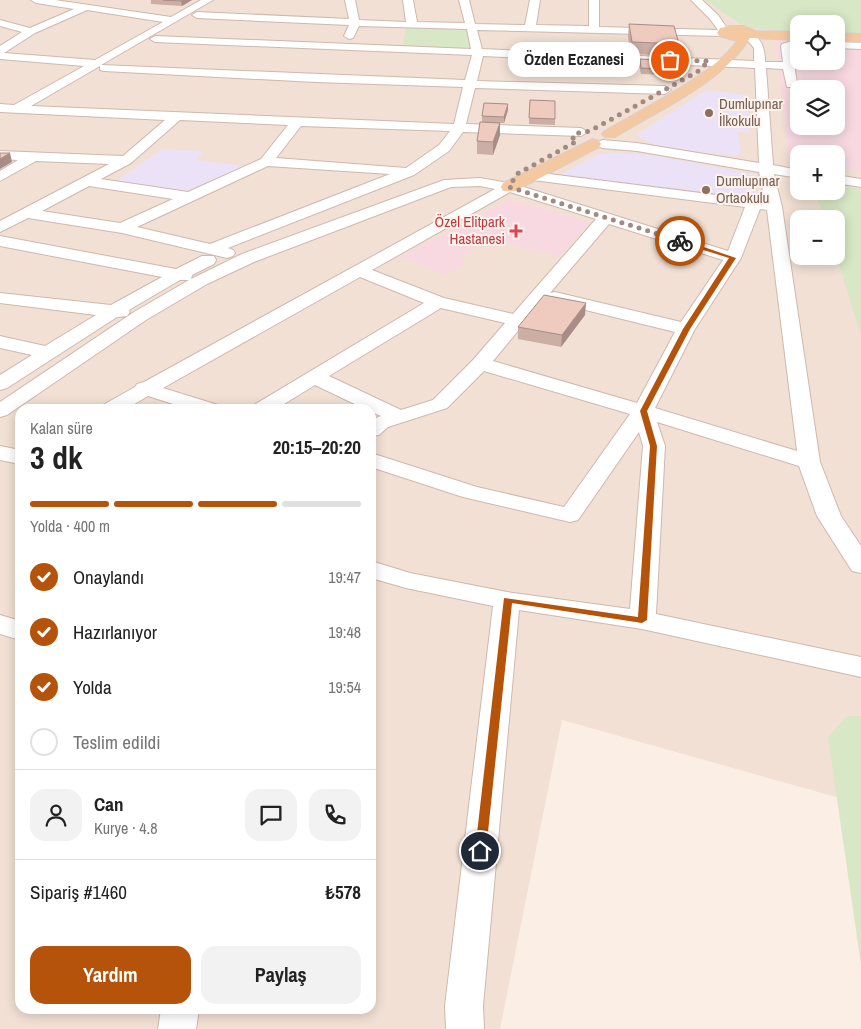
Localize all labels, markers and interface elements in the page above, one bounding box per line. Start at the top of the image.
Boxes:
map controls [790,15,845,265]
button: locate [790,15,845,70]
pin [649,39,691,81]
callout: Özden Eczanesi [508,42,640,78]
icon: bag [656,46,684,74]
text: Özden Eczanesi [524,48,624,70]
button: layers [790,80,845,135]
place label: Dumlupınar İlkokulu [719,93,783,131]
marker: Dumlupınar İlkokulu [703,107,715,119]
button: + [790,145,845,200]
place label: Dumlupınar Ortaokulu [716,170,780,208]
marker: Dumlupınar Ortaokulu [700,184,712,196]
button: − [790,210,845,265]
place label: Özel Elitpark Hastanesi [435,211,506,249]
courier [655,216,705,266]
marker: Özel Elitpark Hastanesi [509,224,523,238]
icon: bike [666,227,694,255]
text: Kalan süre [30,417,93,439]
text: 20:15–20:20 [273,434,361,460]
text: 3 dk [30,436,83,479]
text: Yolda · 400 m [30,515,110,537]
icon: check [30,563,58,591]
text: Onaylandı [73,564,144,590]
text: 19:47 [328,566,361,588]
icon: check [30,618,58,646]
text: Hazırlanıyor [73,619,157,645]
text: 19:48 [328,621,361,643]
icon: check [30,673,58,701]
text: Yolda [73,674,112,700]
text: 19:54 [328,676,361,698]
text: Teslim edildi [73,729,160,755]
button: person [30,789,82,841]
button: chat [245,789,297,841]
button: phone [309,789,361,841]
text: Can [94,791,123,817]
text: Kurye · 4.8 [94,817,157,839]
pin [459,830,501,872]
icon: home [466,837,494,865]
text: Sipariş #1460 [30,879,127,905]
text: ₺578 [325,879,361,905]
button: Yardım [30,946,191,1004]
button: Paylaş [201,946,361,1004]

